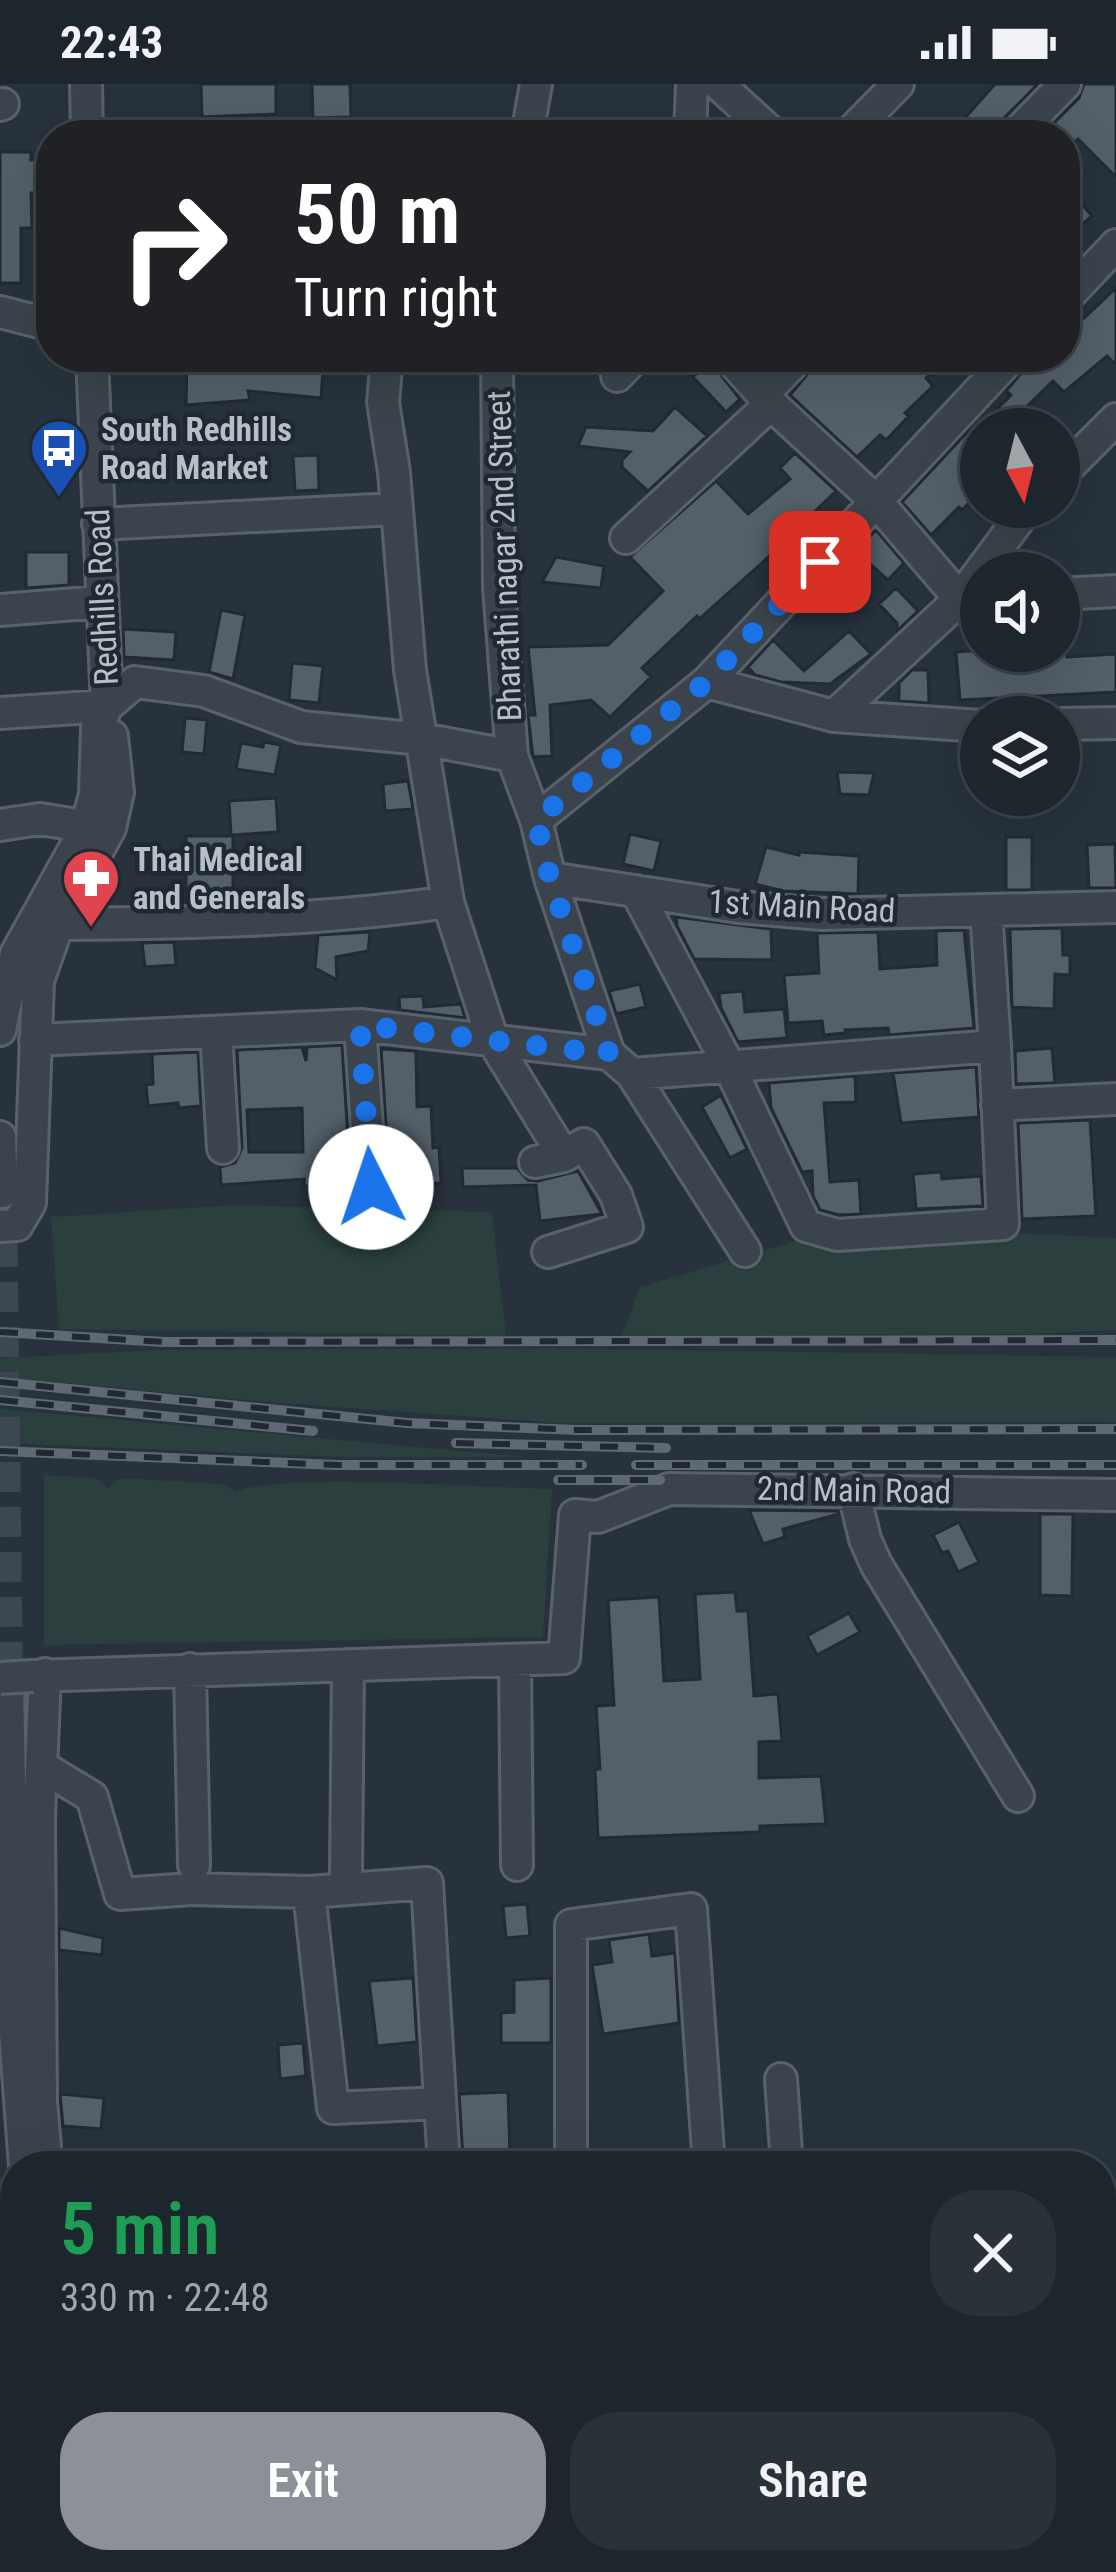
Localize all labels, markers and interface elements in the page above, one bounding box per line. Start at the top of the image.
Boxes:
text: 22:43 [60,16,163,69]
text: 50 m [294,165,461,264]
icon: right [96,168,252,324]
text: Turn right [294,266,498,329]
street label: Bharathi nagar 2nd Street [479,390,529,722]
north arrow [960,408,1080,528]
map controls [960,408,1080,816]
place label: South Redhills Road Market [101,410,292,487]
bus stop icon: South Redhills Road Market [28,417,90,499]
street label: Redhills Road [78,508,126,686]
pin [769,511,871,613]
icon: arrive [787,529,853,595]
button: sound [960,552,1080,672]
button: layers [960,696,1080,816]
place label: Thai Medical and Generals [133,840,305,917]
pharmacy icon: Thai Medical and Generals [60,847,122,929]
street label: 1st Main Road [708,882,896,930]
position arrow [308,1124,434,1250]
street label: 2nd Main Road [757,1469,951,1511]
text: 5 min [60,2187,219,2272]
button: close [930,2190,1056,2316]
text: 330 m · 22:48 [60,2275,270,2321]
button: Exit [60,2412,546,2550]
button: Share [570,2412,1056,2550]

